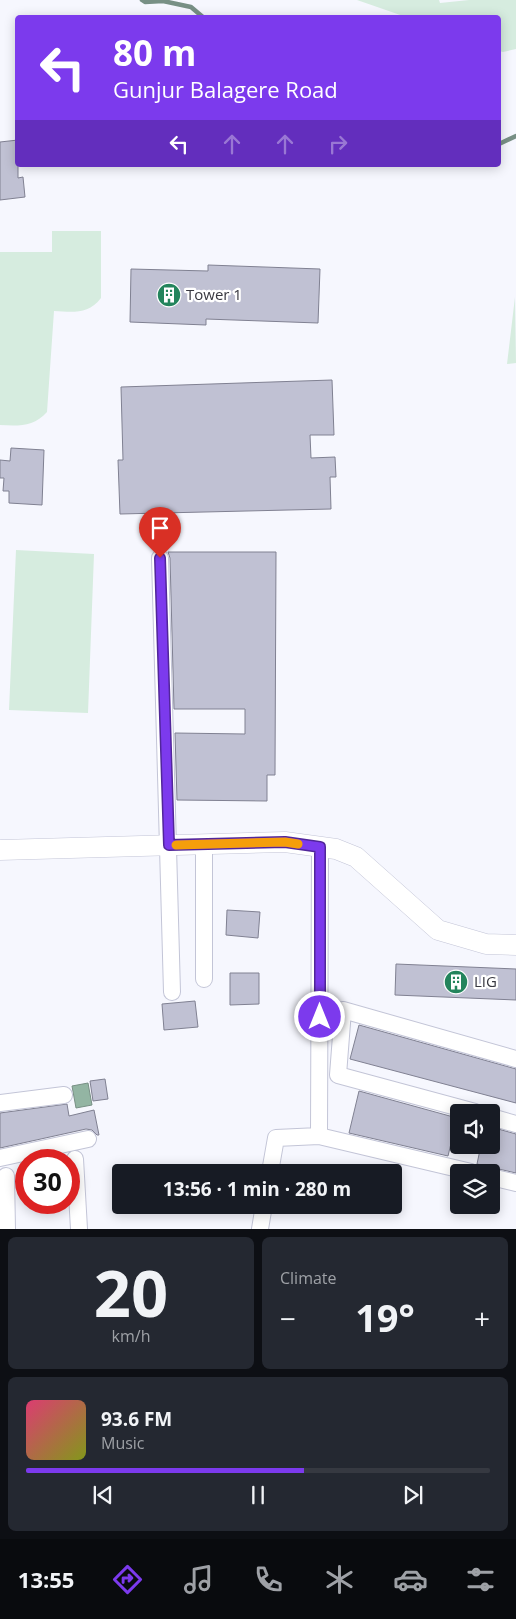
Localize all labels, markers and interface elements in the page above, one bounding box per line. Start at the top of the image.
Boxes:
text: 80 m [113,29,196,76]
icon: left [30,35,95,100]
text: Gunjur Balagere Road [113,74,338,104]
icon: left [165,130,193,158]
icon: ahead [218,130,246,158]
icon: ahead [271,130,299,158]
icon: right [324,130,352,158]
building icon: Tower 1 [156,282,182,308]
place label: Tower 1 [186,284,242,304]
pin [139,507,181,558]
icon: arrive [146,514,174,542]
building icon: LIG [443,969,469,995]
place label: LIG [474,971,497,991]
position arrow [293,990,345,1042]
map controls [450,1104,500,1214]
button: sound [450,1104,500,1154]
speed limit sign: 30 [15,1149,80,1214]
button: layers [450,1164,500,1214]
text: 13:56 · 1 min · 280 m [163,1176,351,1202]
text: 20 [94,1248,168,1336]
text: Climate [280,1267,337,1289]
text: 19° [355,1291,415,1343]
text: − [280,1299,296,1337]
text: + [474,1299,490,1337]
text: km/h [112,1325,150,1347]
text: 93.6 FM [101,1406,172,1432]
text: Music [101,1432,145,1454]
icon: previous [89,1481,117,1509]
icon: pause [244,1481,272,1509]
icon: next [399,1481,427,1509]
icon: directions [110,1562,145,1597]
icon: music [181,1562,216,1597]
icon: phone [251,1562,286,1597]
icon: climate [322,1562,357,1597]
icon: car [393,1562,428,1597]
icon: filters [463,1562,498,1597]
text: 13:55 [18,1564,74,1594]

